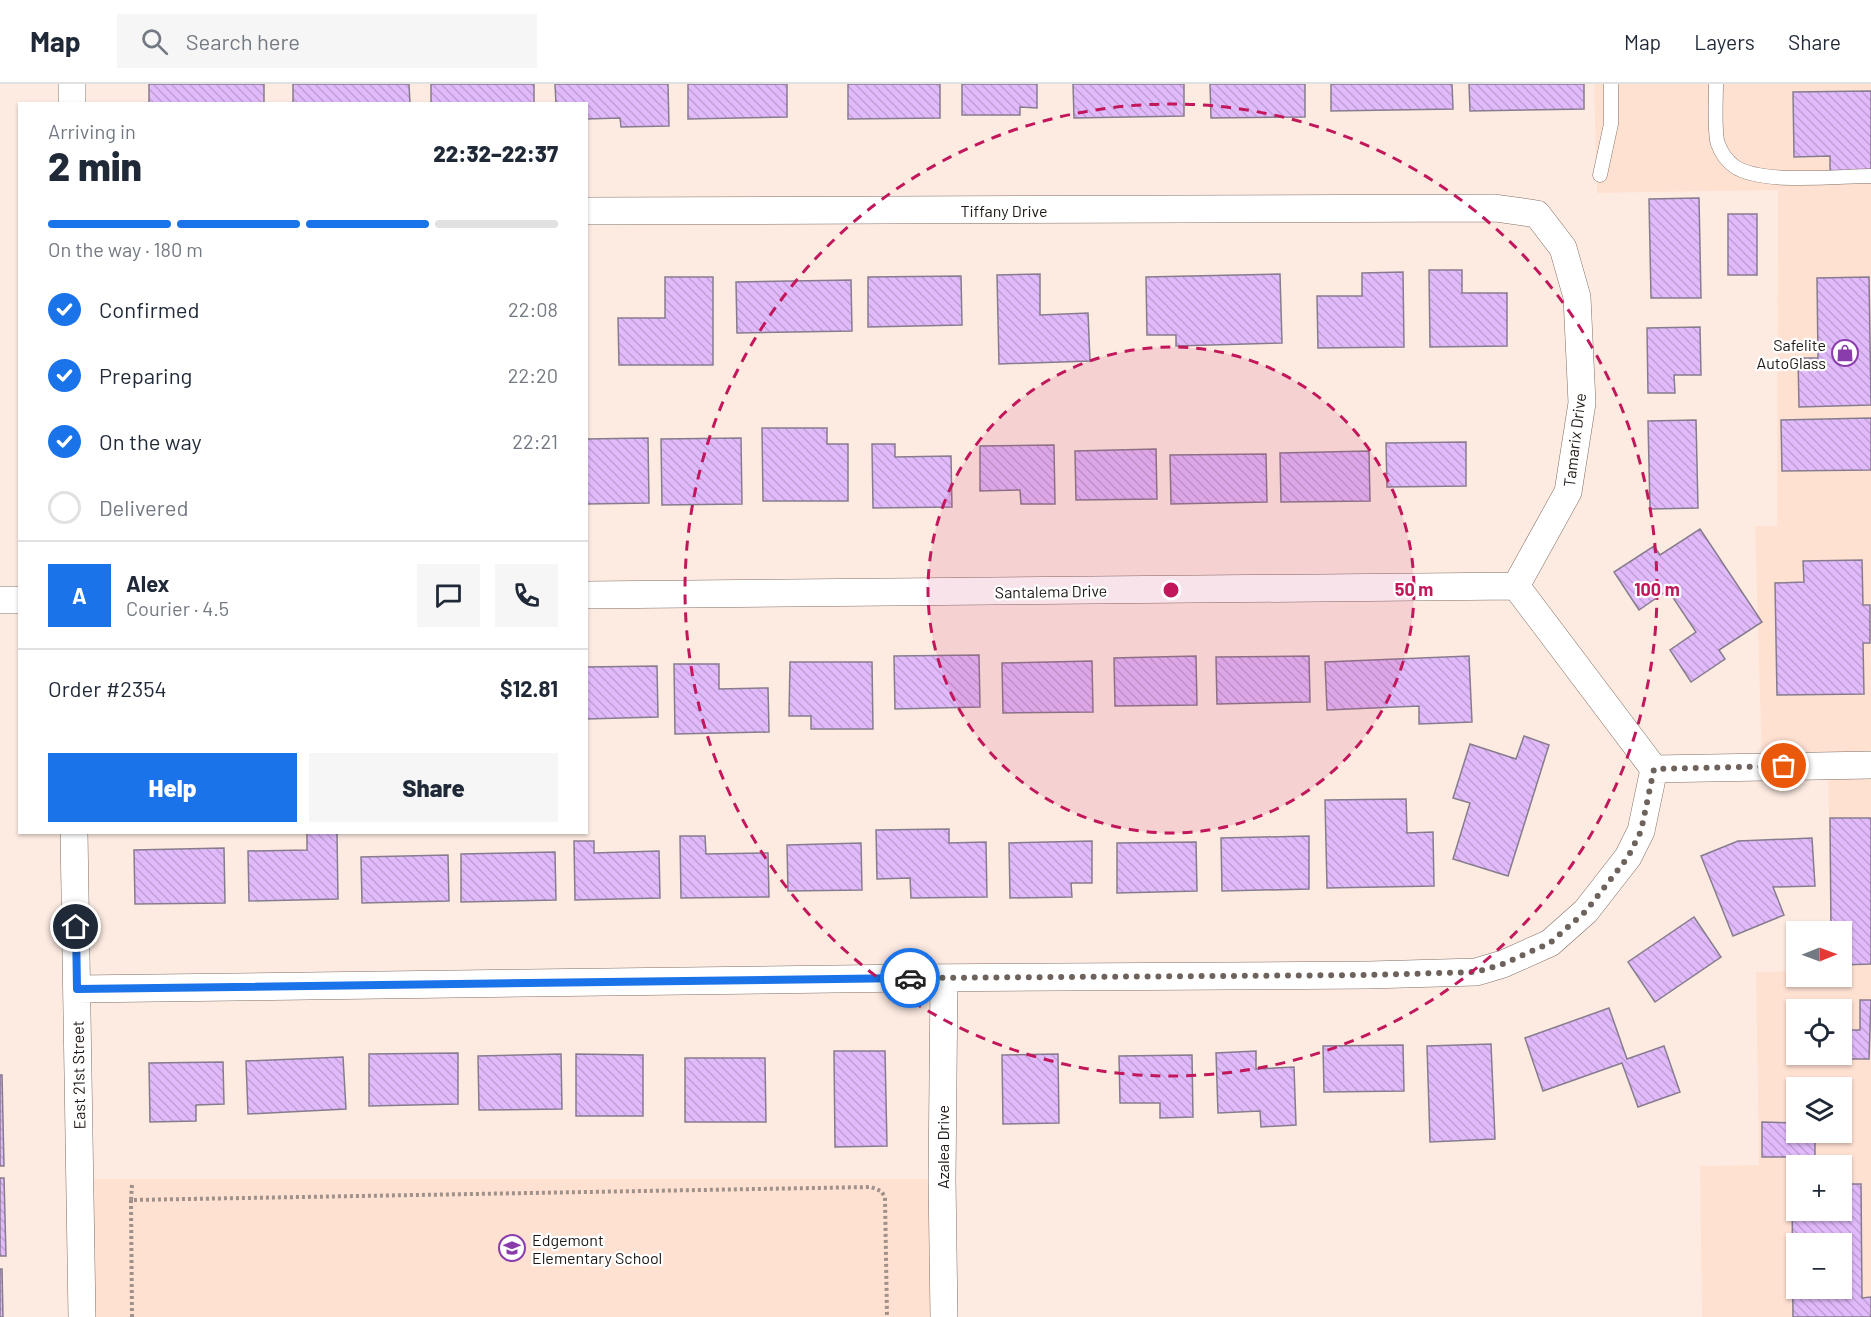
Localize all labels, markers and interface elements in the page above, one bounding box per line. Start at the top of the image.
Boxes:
search box [117,14,537,68]
text: Map [30,24,81,58]
icon: search [138,25,171,58]
text: Search here [186,28,300,54]
text: Map [1624,29,1661,54]
text: Layers [1694,29,1755,54]
text: Share [1788,29,1841,54]
text: Arriving in [48,119,136,143]
text: 22:32–22:37 [433,140,558,166]
text: 2 min [48,142,142,189]
street label: Tiffany Drive [961,201,1047,220]
text: On the way · 180 m [48,237,203,261]
icon: check [48,293,81,326]
text: Confirmed [99,296,199,322]
text: 22:08 [508,297,558,321]
place label: Safelite AutoGlass [1757,335,1826,372]
shop icon: Safelite AutoGlass [1830,338,1860,368]
icon: check [48,359,81,392]
text: Preparing [99,362,192,388]
text: 22:20 [508,363,558,387]
street label: Tamarix Drive [1559,392,1589,488]
icon: check [48,425,81,458]
text: On the way [99,428,202,454]
text: 22:21 [512,429,558,453]
text: Delivered [99,494,188,520]
button: chat [417,564,480,627]
button: phone [495,564,558,627]
text: Alex [126,570,169,596]
text: 50 m [1395,578,1433,600]
text: 100 m [1634,578,1680,600]
centre of rings [1161,580,1181,600]
street label: Santalema Drive [995,581,1107,601]
text: A [72,582,87,608]
text: Courier · 4.5 [126,596,229,620]
text: Order #2354 [48,675,167,701]
text: $12.81 [500,675,558,701]
pin [1758,740,1809,791]
icon: bag [1767,749,1800,782]
button: Help [48,753,297,822]
button: Share [309,753,558,822]
pin [50,901,101,952]
icon: home [59,910,92,943]
north arrow [1786,921,1852,987]
map controls [1786,921,1852,1299]
courier [880,948,940,1008]
icon: car [894,962,927,995]
button: locate [1786,999,1852,1065]
street label: East 21st Street [68,1020,88,1130]
button: layers [1786,1077,1852,1143]
street label: Azalea Drive [933,1105,952,1189]
button: + [1786,1155,1852,1221]
place label: Edgemont Elementary School [532,1230,662,1267]
school or university icon: Edgemont Elementary School [497,1233,527,1263]
button: − [1786,1233,1852,1299]

